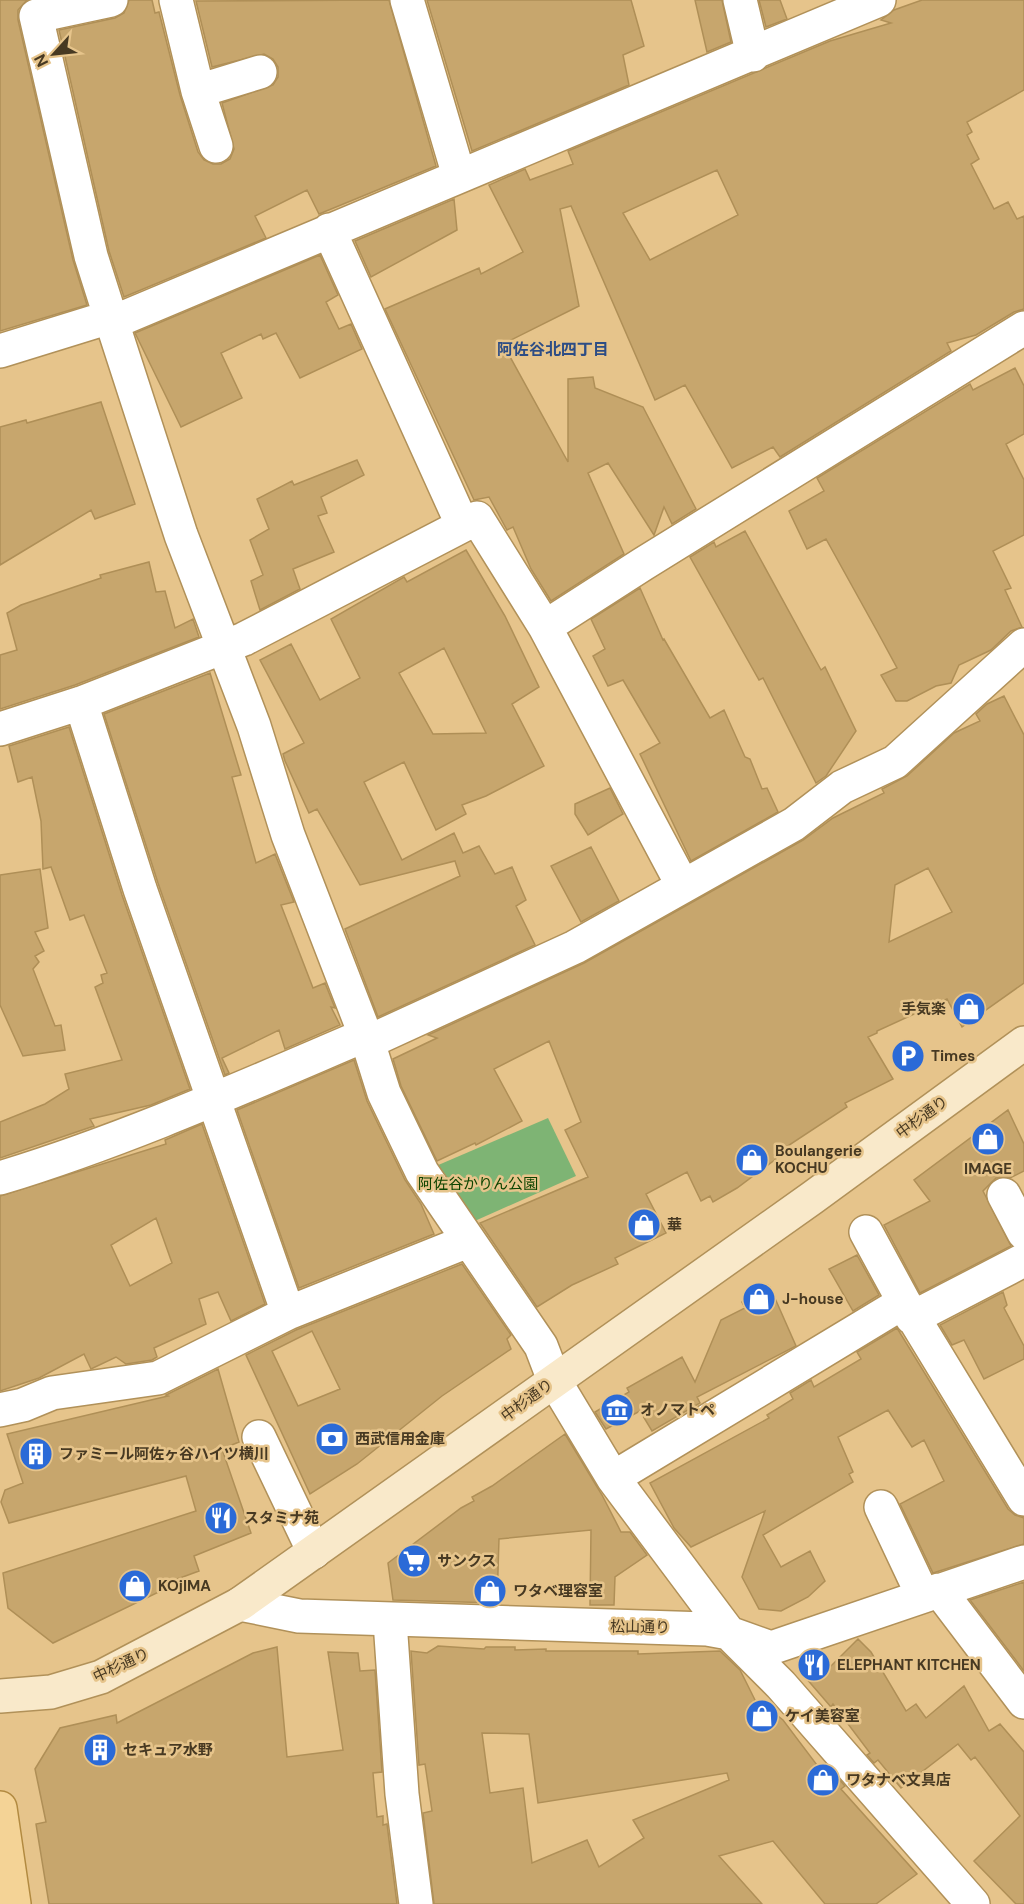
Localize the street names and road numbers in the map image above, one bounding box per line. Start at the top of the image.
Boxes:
street label: 中杉通り [892,1091,952,1143]
street label: 中杉通り [497,1374,557,1426]
street label: 松山通り [610,1616,670,1638]
street label: 中杉通り [90,1643,152,1687]

